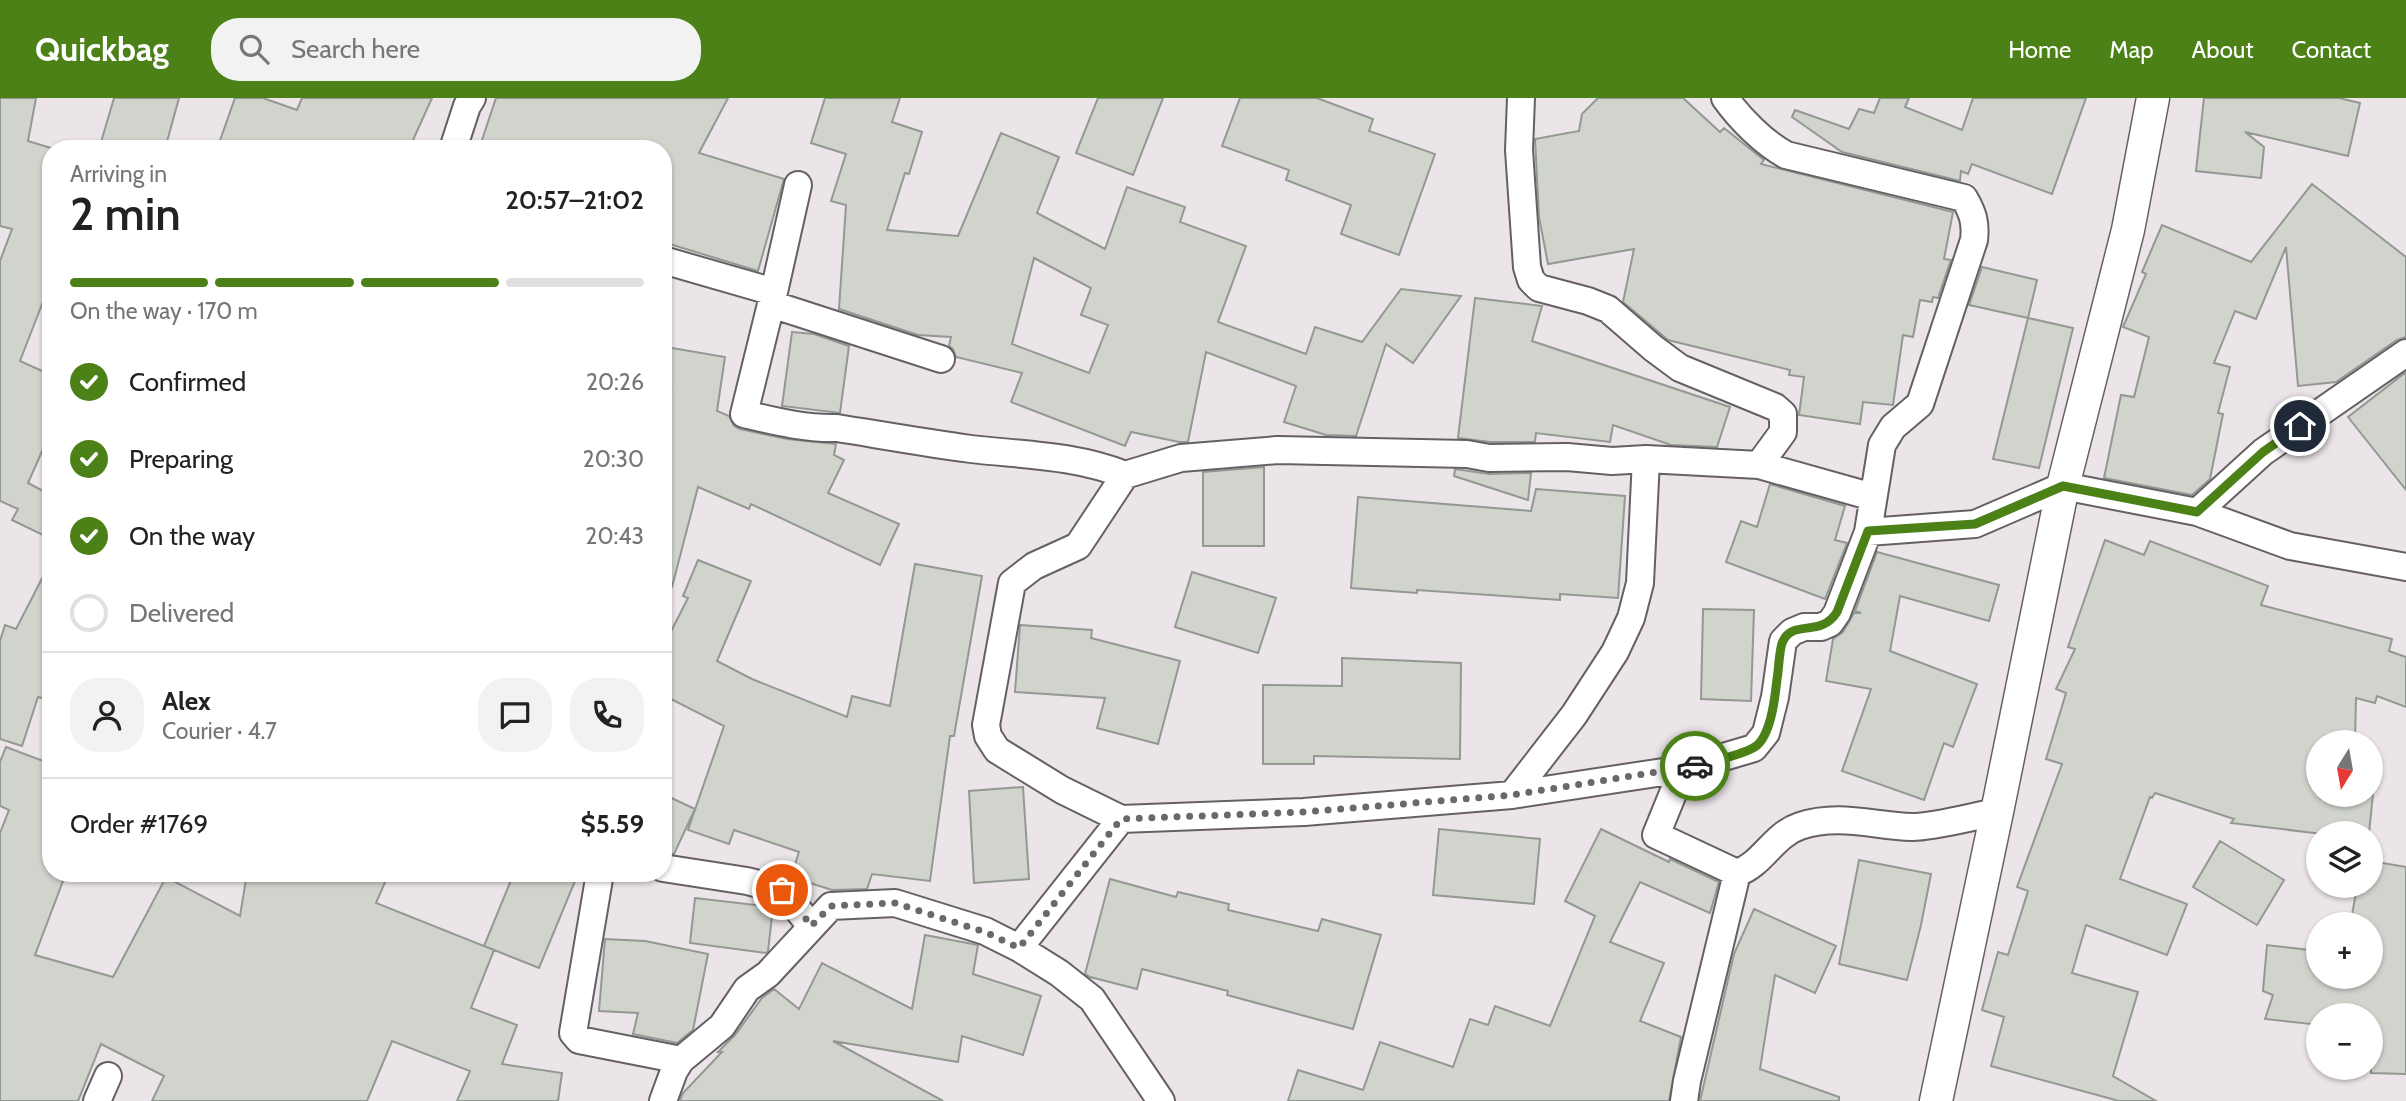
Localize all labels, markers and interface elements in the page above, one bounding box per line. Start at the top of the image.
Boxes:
search box [211,18,701,81]
text: Quickbag [35,29,169,69]
icon: search [235,30,273,68]
text: Search here [291,33,420,65]
text: Home [2008,35,2071,64]
text: Map [2109,35,2154,64]
text: About [2192,35,2254,64]
text: Contact [2292,35,2371,64]
text: Arriving in [70,160,167,188]
text: 20:57–21:02 [505,184,644,216]
text: 2 min [70,186,181,242]
text: On the way · 170 m [70,297,258,325]
icon: check [70,363,108,401]
text: Confirmed [129,366,246,398]
text: 20:26 [586,368,644,396]
pin [2270,396,2330,456]
icon: home [2281,407,2319,445]
icon: check [70,440,108,478]
text: Preparing [129,443,233,475]
text: 20:30 [583,445,644,473]
icon: check [70,517,108,555]
text: On the way [129,520,255,552]
text: 20:43 [585,522,644,550]
text: Delivered [129,597,234,629]
button: person [70,678,144,752]
button: chat [478,678,552,752]
button: phone [570,678,644,752]
text: Alex [162,685,211,717]
text: Courier · 4.7 [162,717,277,745]
north arrow [2306,730,2384,807]
map controls [2306,730,2383,1080]
courier [1660,731,1730,801]
icon: car [1676,747,1714,785]
text: Order #1769 [70,808,208,840]
text: $5.59 [581,808,644,840]
button: layers [2306,821,2383,898]
pin [752,860,812,920]
icon: bag [763,871,801,909]
button: + [2306,912,2383,989]
button: − [2306,1003,2383,1080]

